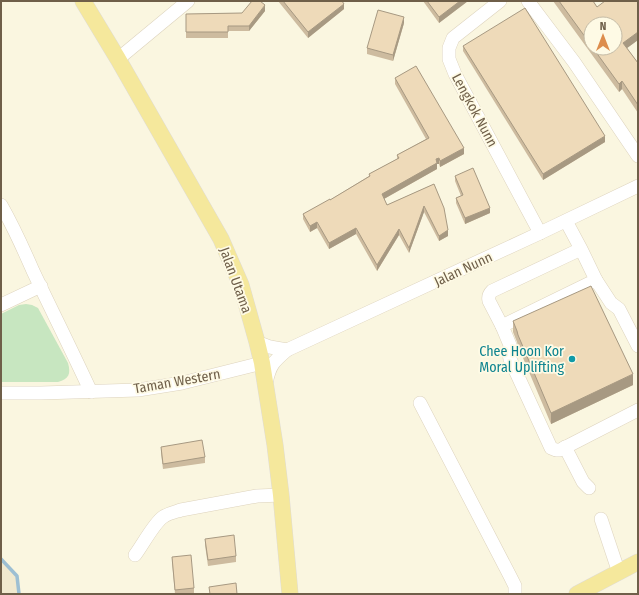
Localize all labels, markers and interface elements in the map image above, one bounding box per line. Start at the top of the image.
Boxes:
north arrow [583,16,623,56]
text: N [600,20,606,33]
street label: Lengkok Nunn [448,71,501,150]
street label: Jalan Utama [216,245,255,316]
street label: Jalan Nunn [431,249,495,290]
place label: Chee Hoon Kor Moral Uplifting [479,343,564,376]
marker: Chee Hoon Kor Moral Uplifting [567,354,577,364]
street label: Taman Western [132,366,222,397]

